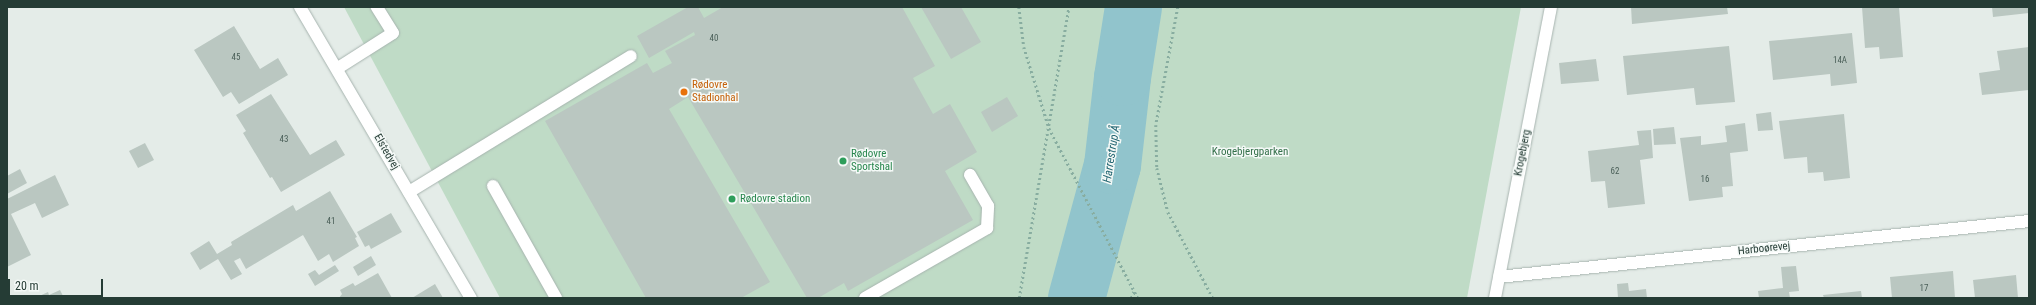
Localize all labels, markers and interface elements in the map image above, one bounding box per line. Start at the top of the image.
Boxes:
house number: 40 [710,33,718,43]
house number: 45 [232,52,240,62]
house number: 14A [1833,55,1847,65]
place label: Rødovre Stadionhal [692,79,738,105]
marker: Rødovre Stadionhal [679,87,689,97]
water label: Harrestrup Å [1100,124,1124,184]
street label: Krogebjerg [1512,129,1534,177]
street label: Elstedvej [371,132,401,172]
house number: 43 [280,134,288,144]
park label: Krogebjergparken [1212,145,1288,159]
place label: Rødovre Sportshal [851,148,893,174]
marker: Rødovre Sportshal [838,156,848,166]
house number: 62 [1611,166,1619,176]
house number: 16 [1701,174,1709,184]
place label: Rødovre stadion [740,192,810,206]
marker: Rødovre stadion [727,194,737,204]
house number: 41 [327,216,335,226]
street label: Harboørevej [1737,240,1791,258]
scale bar [10,271,105,297]
text: 20 m [15,279,39,293]
house number: 17 [1920,283,1928,293]

